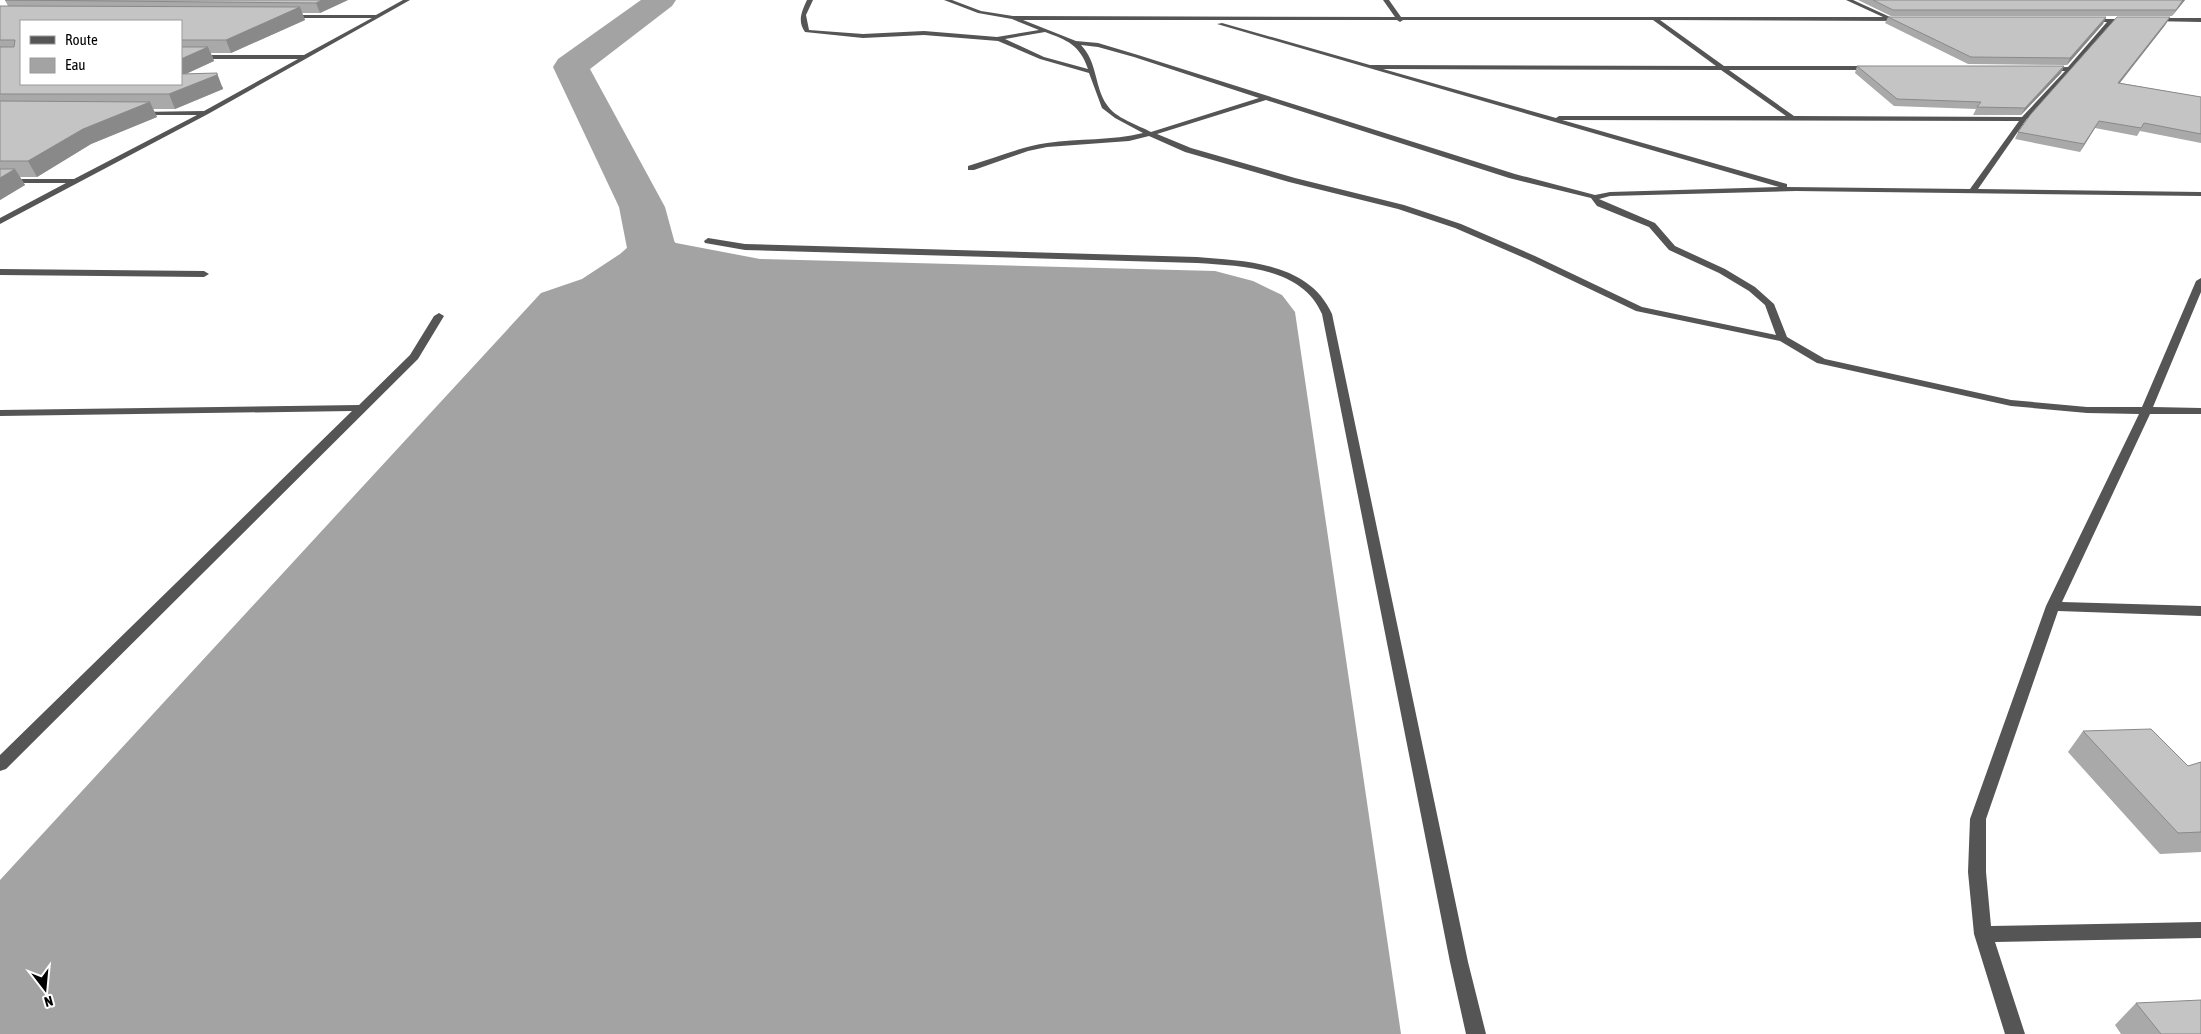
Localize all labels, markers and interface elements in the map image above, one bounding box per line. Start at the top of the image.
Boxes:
legend [20,20,182,85]
text: Route [65,31,98,48]
text: Eau [65,56,86,73]
north arrow [20,964,70,1014]
text: N [42,993,55,1010]

